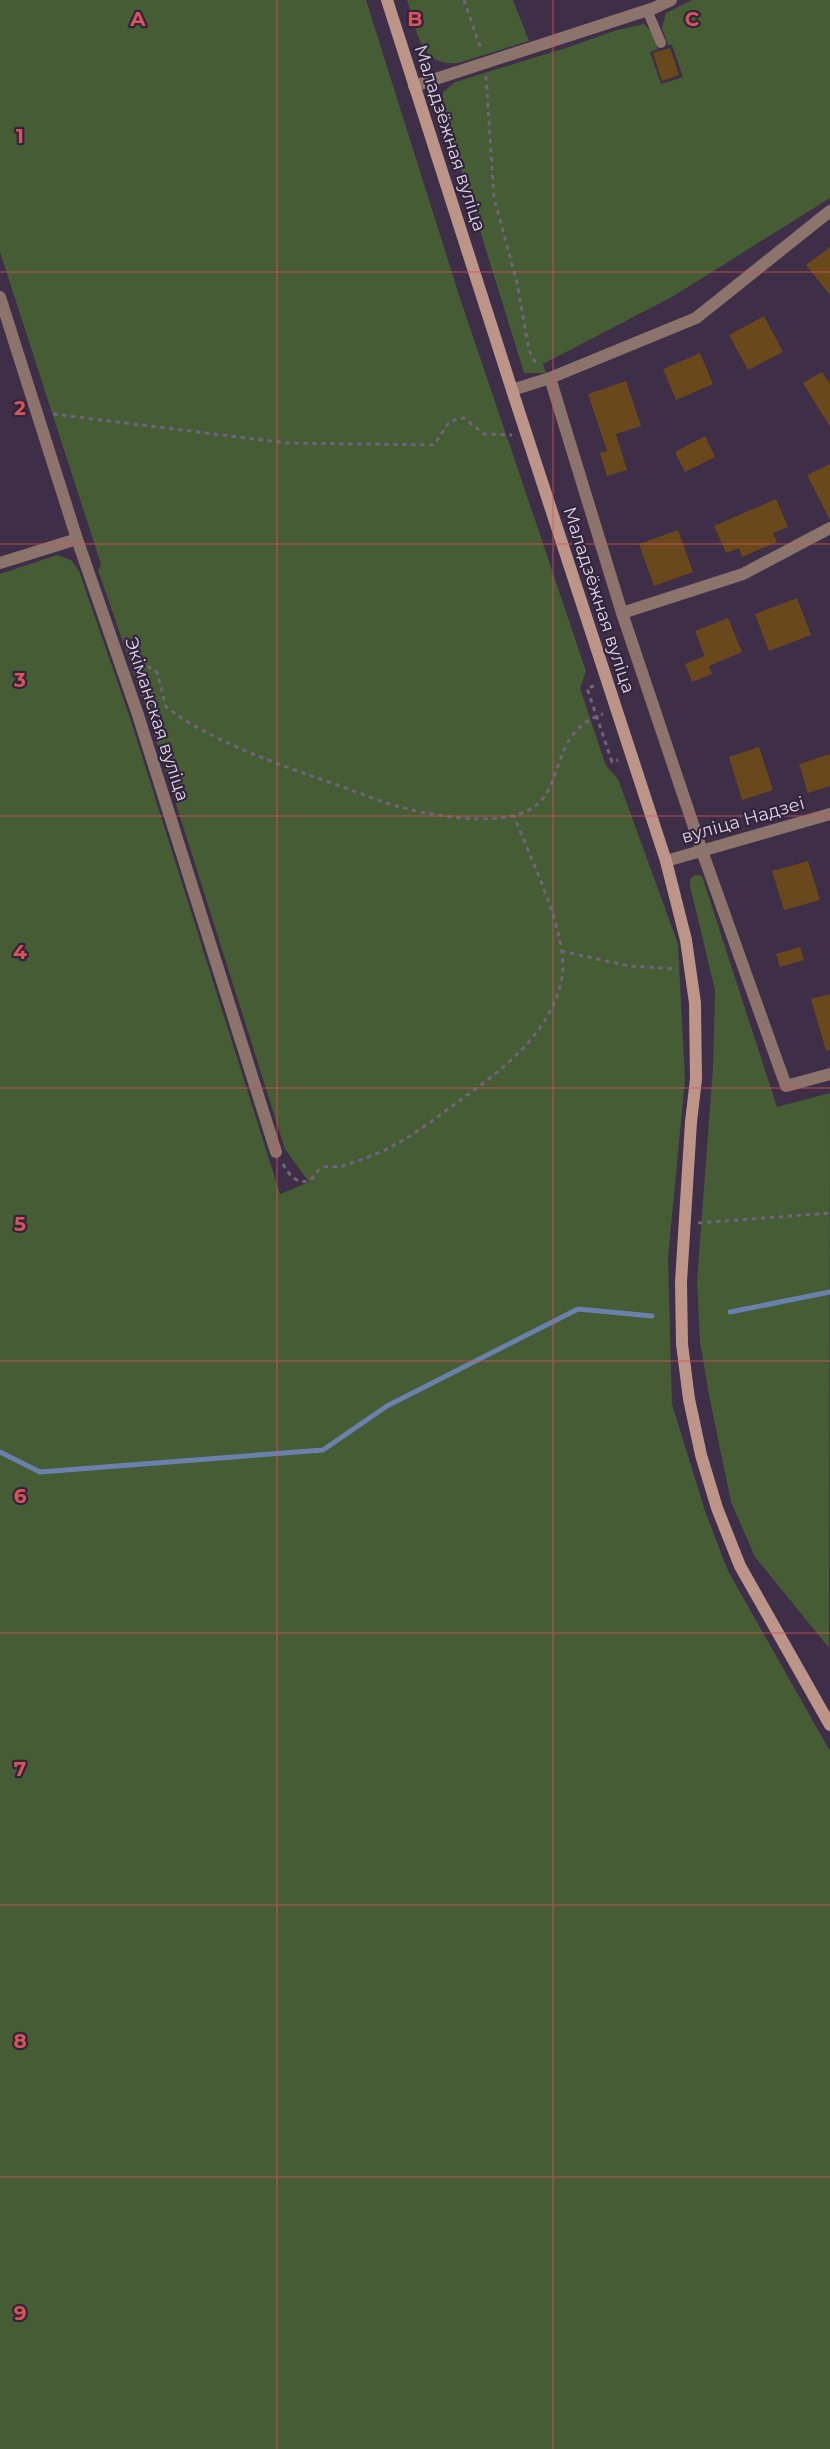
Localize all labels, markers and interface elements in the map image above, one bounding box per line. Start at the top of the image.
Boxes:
text: A [129,7,146,31]
text: B [407,7,423,31]
text: C [685,7,700,31]
street label: Маладзёжная вуліца [409,42,491,234]
text: 1 [16,124,24,148]
text: 2 [14,396,26,420]
street label: Маладзёжная вуліца [558,504,640,696]
street label: Экіманская вуліца [120,634,194,804]
text: 3 [13,668,26,692]
street label: вуліца Надзеі [679,792,807,848]
text: 4 [13,940,27,964]
text: 5 [14,1212,26,1236]
text: 6 [14,1484,27,1508]
text: 7 [14,1757,26,1781]
text: 8 [13,2029,27,2053]
text: 9 [14,2301,26,2325]

